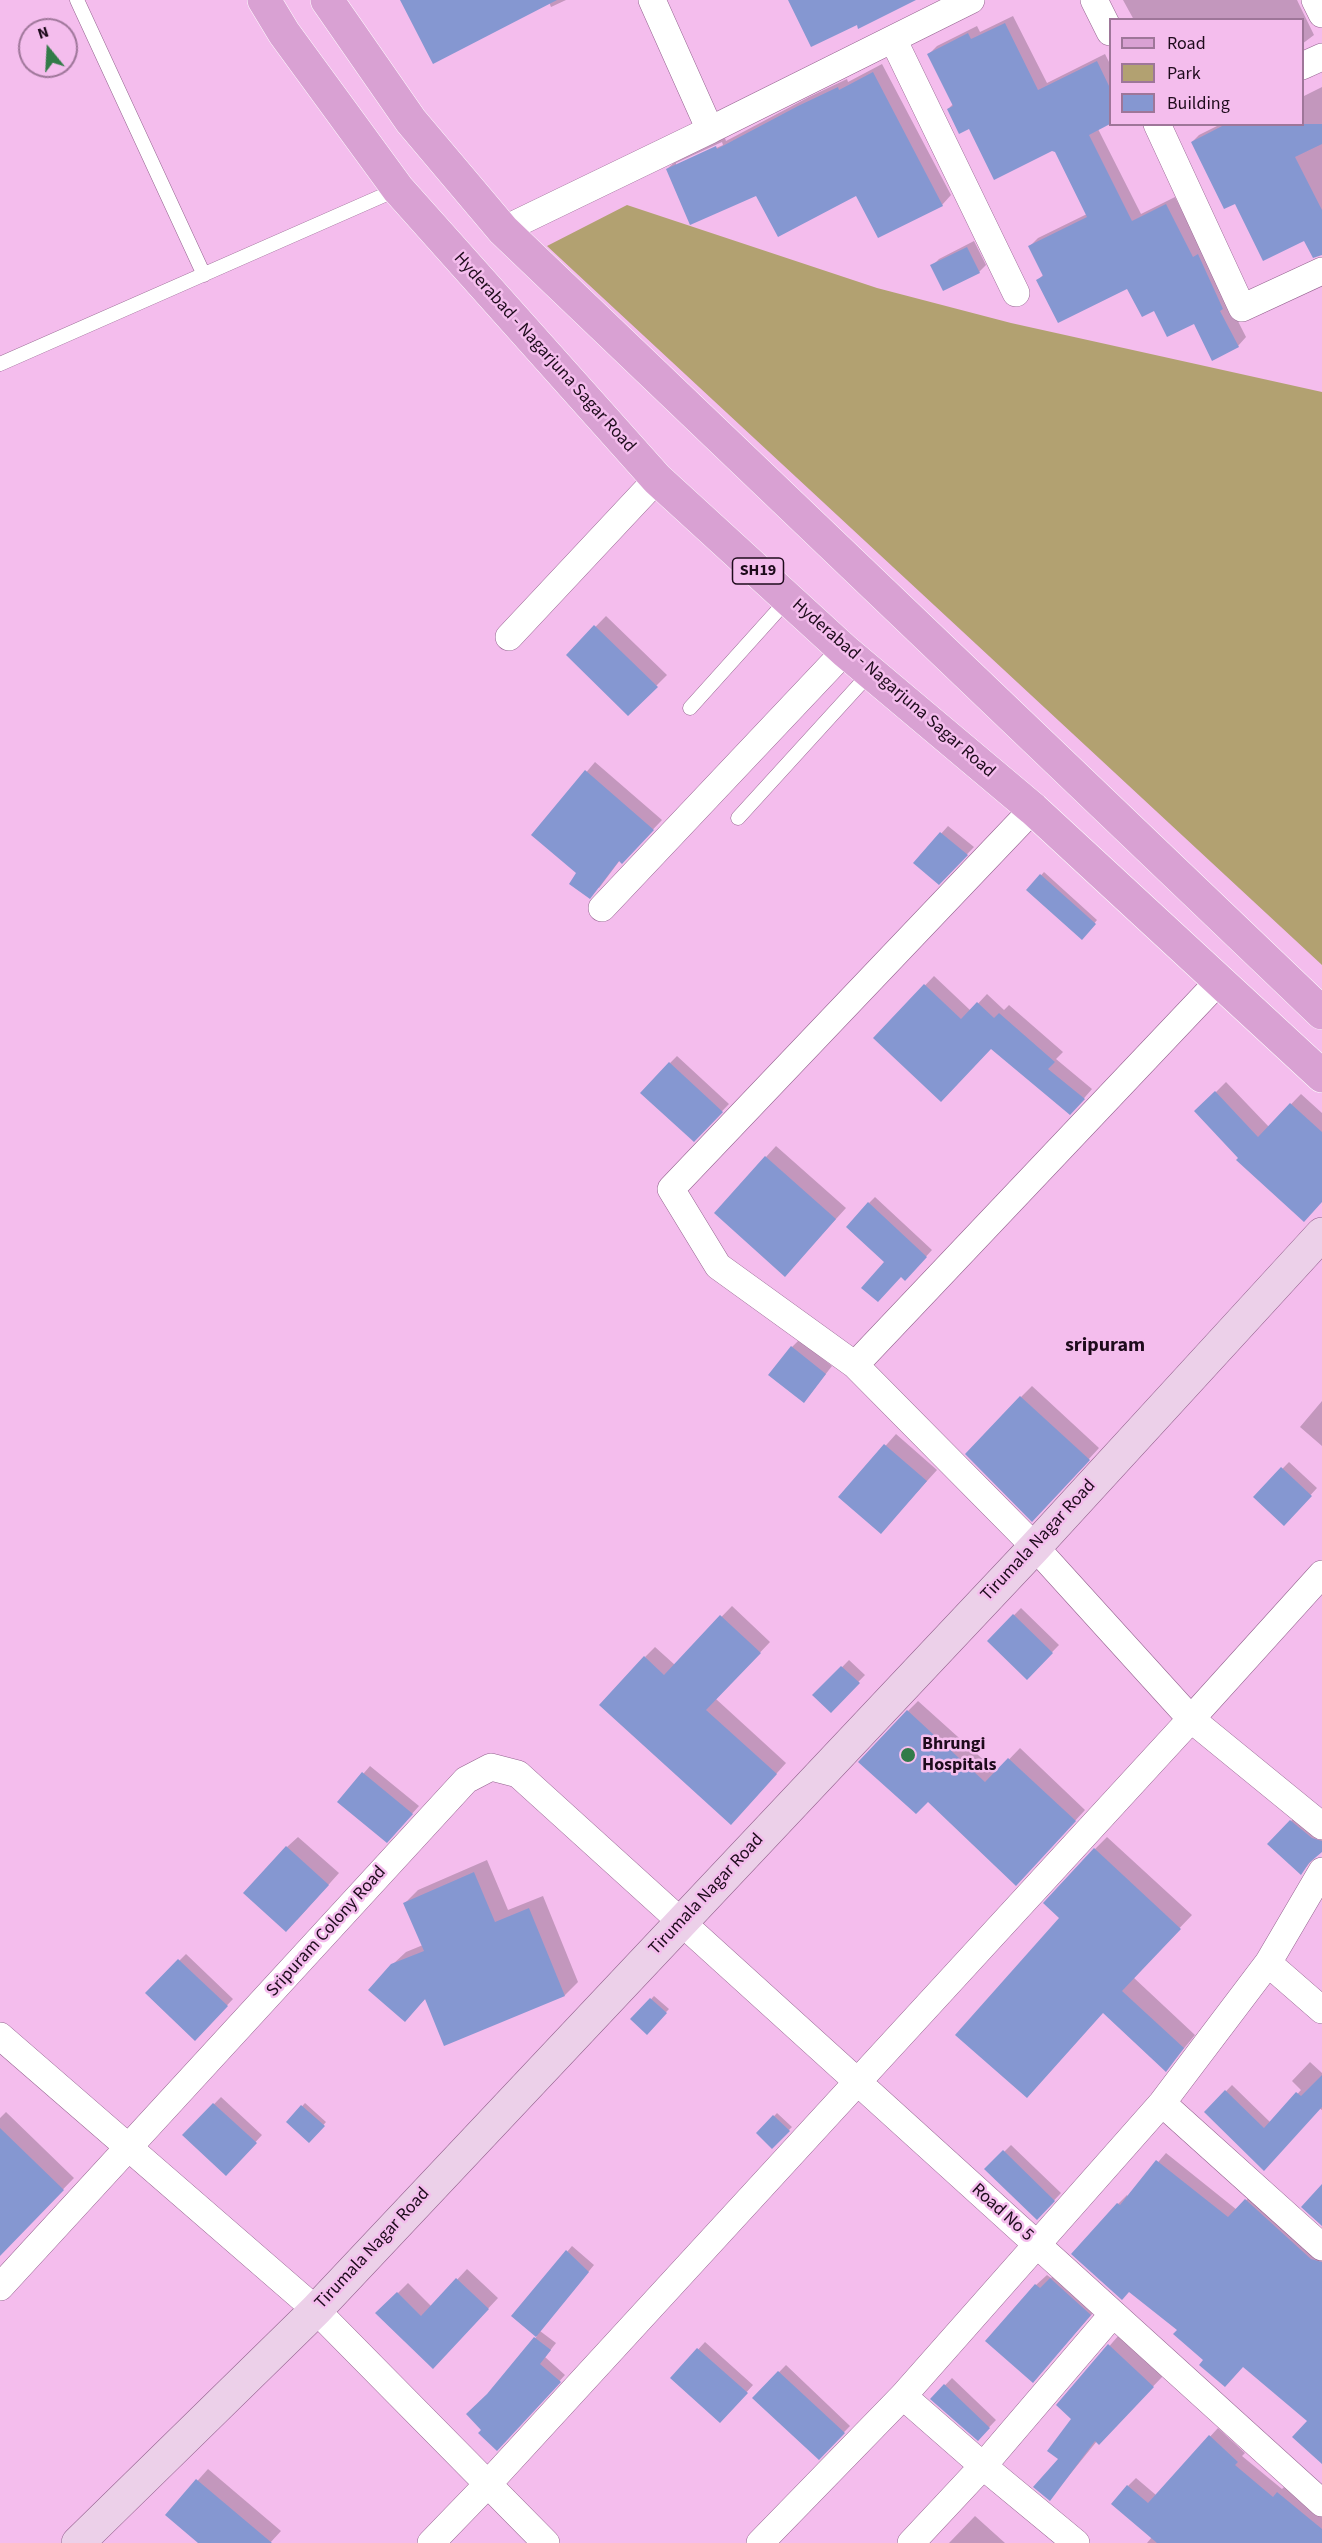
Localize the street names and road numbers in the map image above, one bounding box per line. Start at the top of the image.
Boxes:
street label: Hyderabad - Nagarjuna Sagar Road [448,248,640,458]
road number: SH19 [732,558,783,584]
street label: Hyderabad - Nagarjuna Sagar Road [787,595,999,783]
street label: Tirumala Nagar Road [977,1476,1101,1606]
street label: Tirumala Nagar Road [645,1830,769,1960]
street label: Sripuram Colony Road [263,1862,391,2002]
street label: Road No 5 [966,2179,1038,2247]
street label: Tirumala Nagar Road [311,2184,435,2314]

